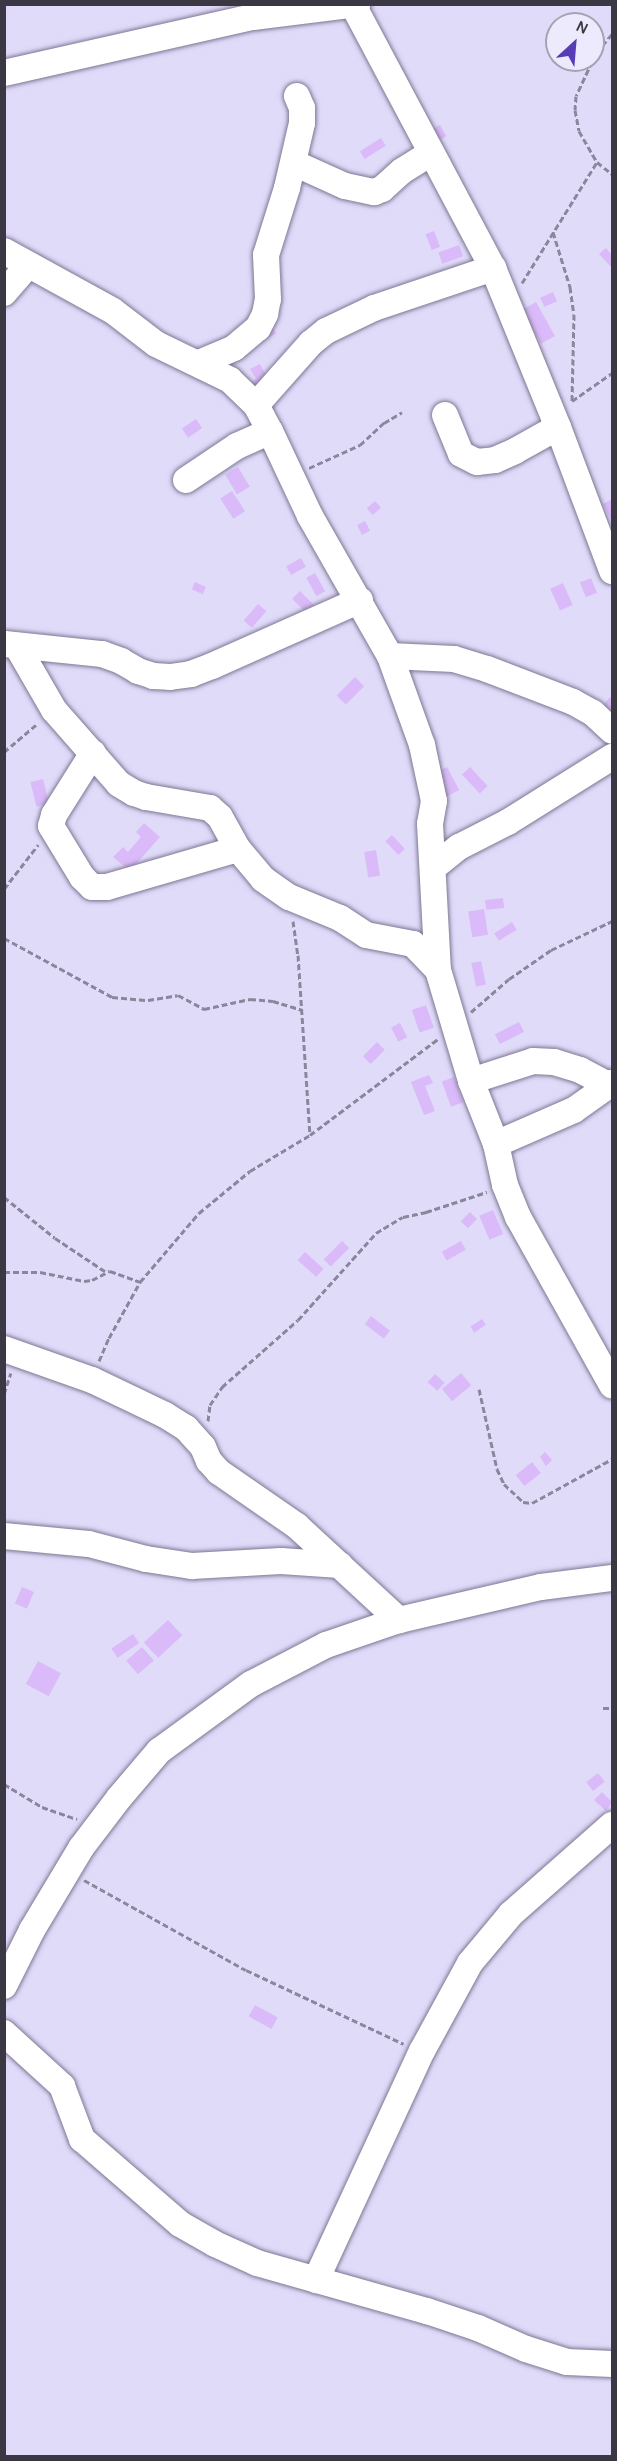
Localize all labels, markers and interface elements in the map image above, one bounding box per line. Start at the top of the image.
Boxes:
north arrow [545,12,605,72]
text: N [573,16,592,38]

